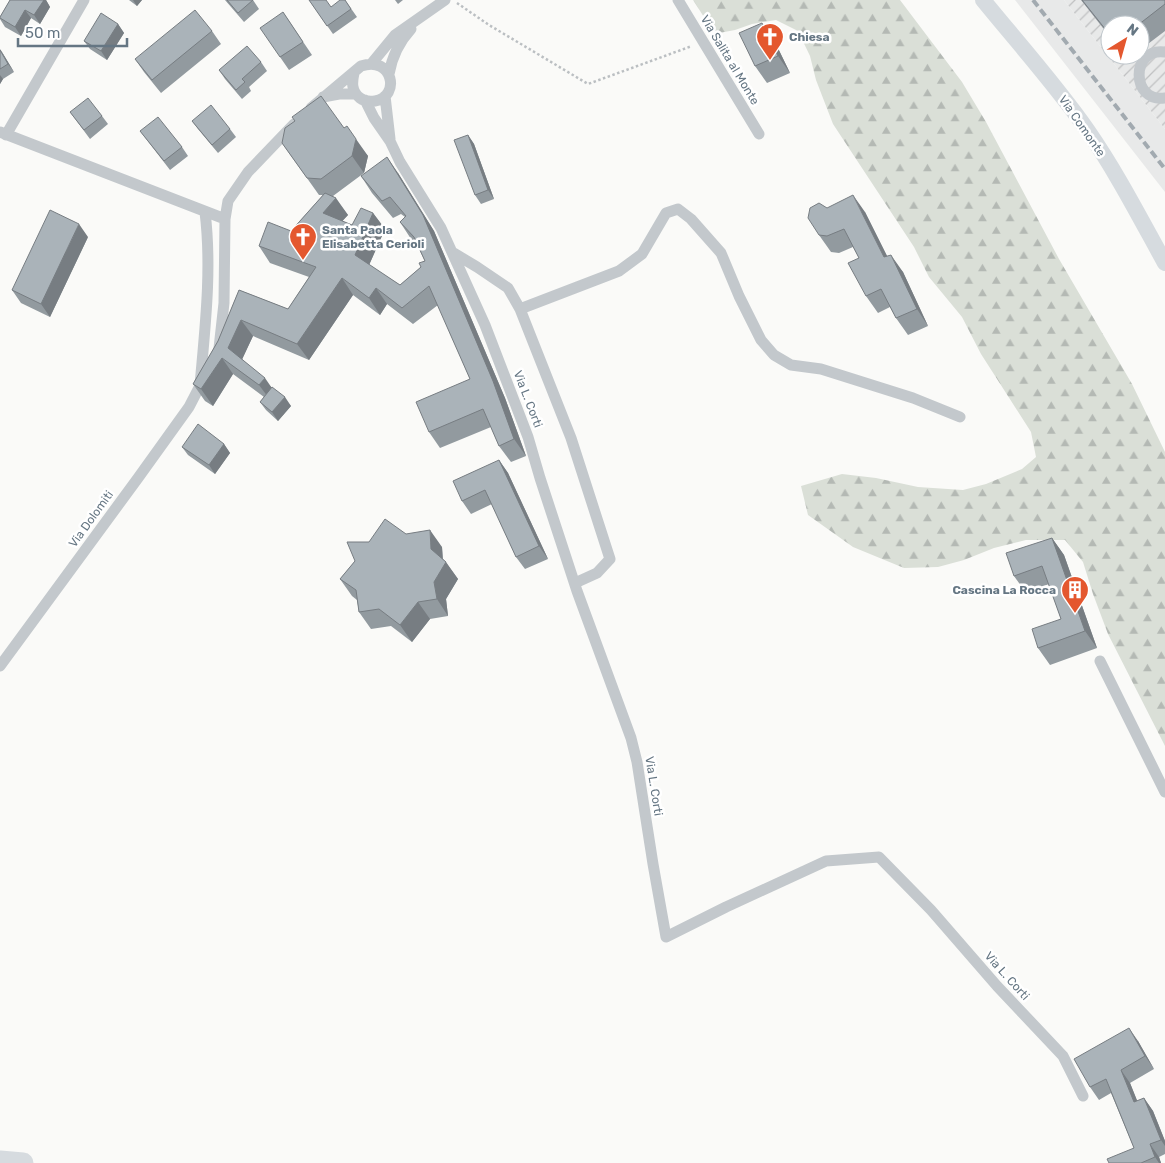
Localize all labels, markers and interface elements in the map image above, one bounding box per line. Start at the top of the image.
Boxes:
street label: Via Salita al Monte [698,13,762,108]
scale bar [18,15,126,47]
north arrow [1100,15,1150,65]
text: N [1123,20,1142,40]
church icon: Chiesa [755,22,785,61]
text: 50 m [25,24,60,42]
place label: Chiesa [789,30,830,44]
street label: Via Comonte [1056,93,1108,159]
church icon: Santa Paola Elisabetta Cerioli [288,222,318,261]
place label: Santa Paola Elisabetta Cerioli [322,223,424,251]
street label: Via L. Corti [511,368,545,430]
street label: Via Dolomiti [66,488,116,550]
building icon: Cascina La Rocca [1060,575,1090,614]
place label: Cascina La Rocca [952,583,1056,597]
street label: Via L. Corti [642,755,666,817]
street label: Via L. Corti [982,949,1032,1003]

